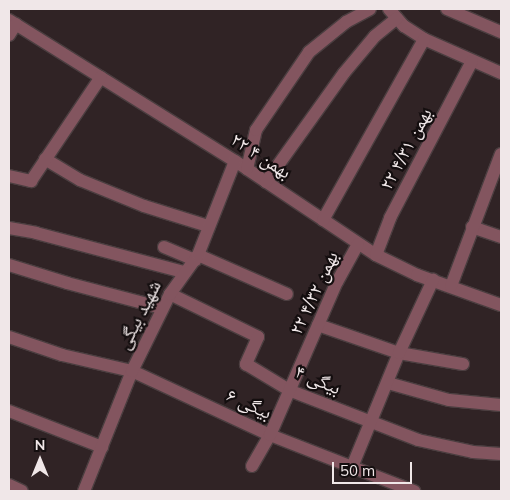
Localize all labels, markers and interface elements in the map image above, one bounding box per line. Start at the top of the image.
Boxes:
street label: ۲۲ بهمن ۴/۳۱ [375,104,437,194]
street label: ۲۲ بهمن ۴ [227,128,295,184]
street label: ۲۲ بهمن ۴/۳۲ [285,248,343,338]
street label: شهید بیگی [112,277,166,353]
street label: بیگی ۴ [292,360,344,400]
street label: بیگی ۶ [223,384,275,424]
north arrow [15,435,65,485]
text: N [35,436,45,454]
scale bar [335,452,415,484]
text: 50 m [340,461,375,480]

